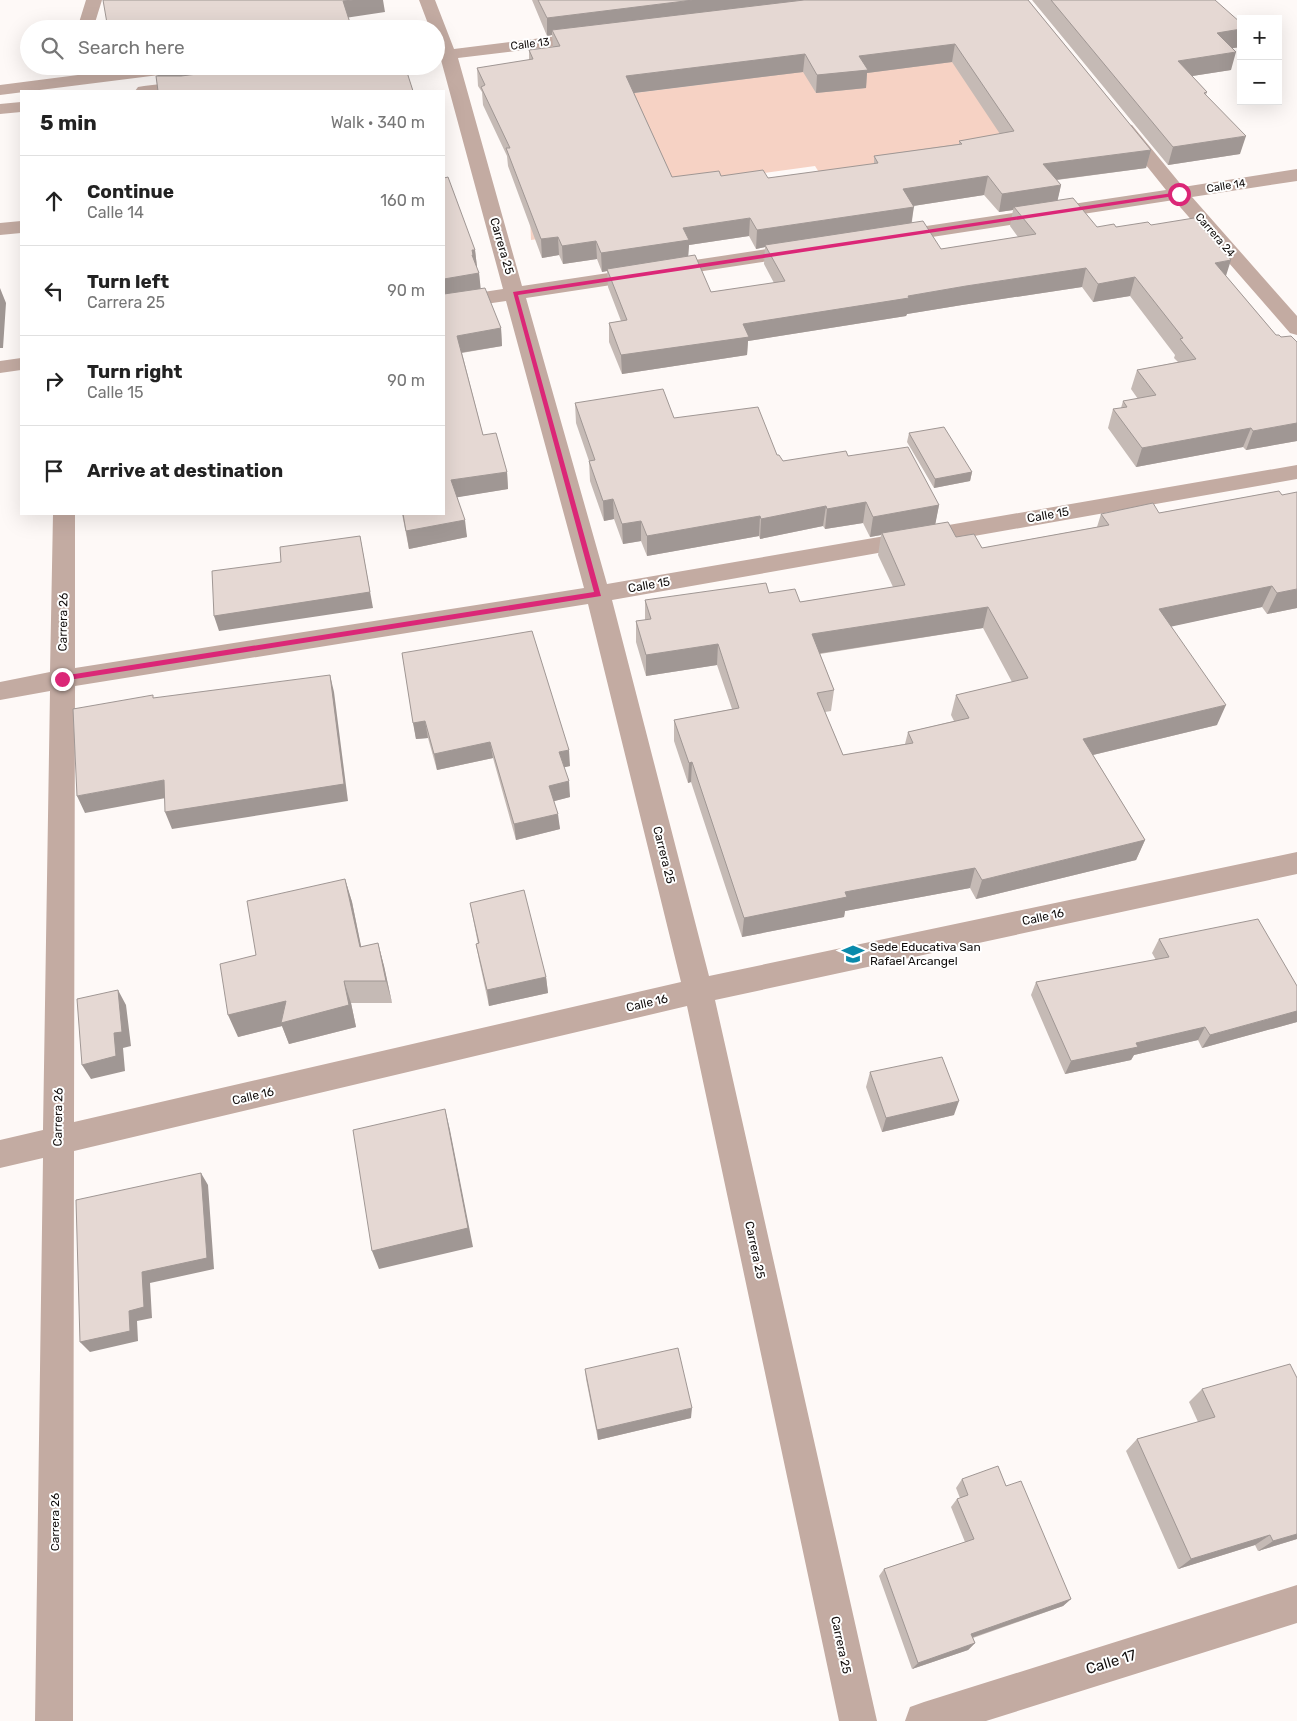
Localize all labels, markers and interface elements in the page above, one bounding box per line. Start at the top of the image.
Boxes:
map controls [1237,15,1282,105]
button: + [1237,15,1282,60]
search box [20,20,445,75]
icon: search [38,34,66,62]
street label: Calle 13 [510,35,550,53]
text: Search here [78,36,185,59]
button: − [1237,60,1282,105]
text: 5 min [40,110,97,135]
text: Walk · 340 m [331,113,425,132]
street label: Calle 14 [1206,176,1247,195]
text: Continue [87,180,174,203]
route start [1168,183,1191,206]
icon: ahead [40,187,68,215]
text: 160 m [380,191,425,210]
text: Calle 14 [87,203,144,222]
street label: Carrera 24 [1192,210,1238,260]
street label: Carrera 25 [487,216,517,276]
text: Turn left [87,270,169,293]
icon: left [40,277,68,305]
text: 90 m [387,281,425,300]
text: Carrera 25 [87,293,165,312]
text: Turn right [87,360,182,383]
icon: right [40,367,68,395]
text: 90 m [387,371,425,390]
text: Calle 15 [87,383,144,402]
icon: arrive [40,457,68,485]
text: Arrive at destination [87,459,283,482]
street label: Calle 15 [1026,504,1070,526]
street label: Calle 15 [627,574,671,596]
street label: Carrera 26 [55,593,71,651]
route end [51,668,74,691]
street label: Carrera 25 [650,825,678,885]
street label: Calle 16 [1021,906,1065,928]
place label: Sede Educativa San Rafael Arcangel [870,940,981,968]
school or university icon: Sede Educativa San Rafael Arcangel [840,941,866,967]
street label: Calle 16 [625,991,669,1015]
street label: Calle 16 [231,1084,275,1108]
street label: Carrera 26 [50,1088,66,1146]
street label: Carrera 25 [742,1220,768,1280]
street label: Carrera 26 [48,1493,62,1551]
street label: Carrera 25 [828,1615,854,1675]
street label: Calle 17 [1084,1646,1139,1678]

